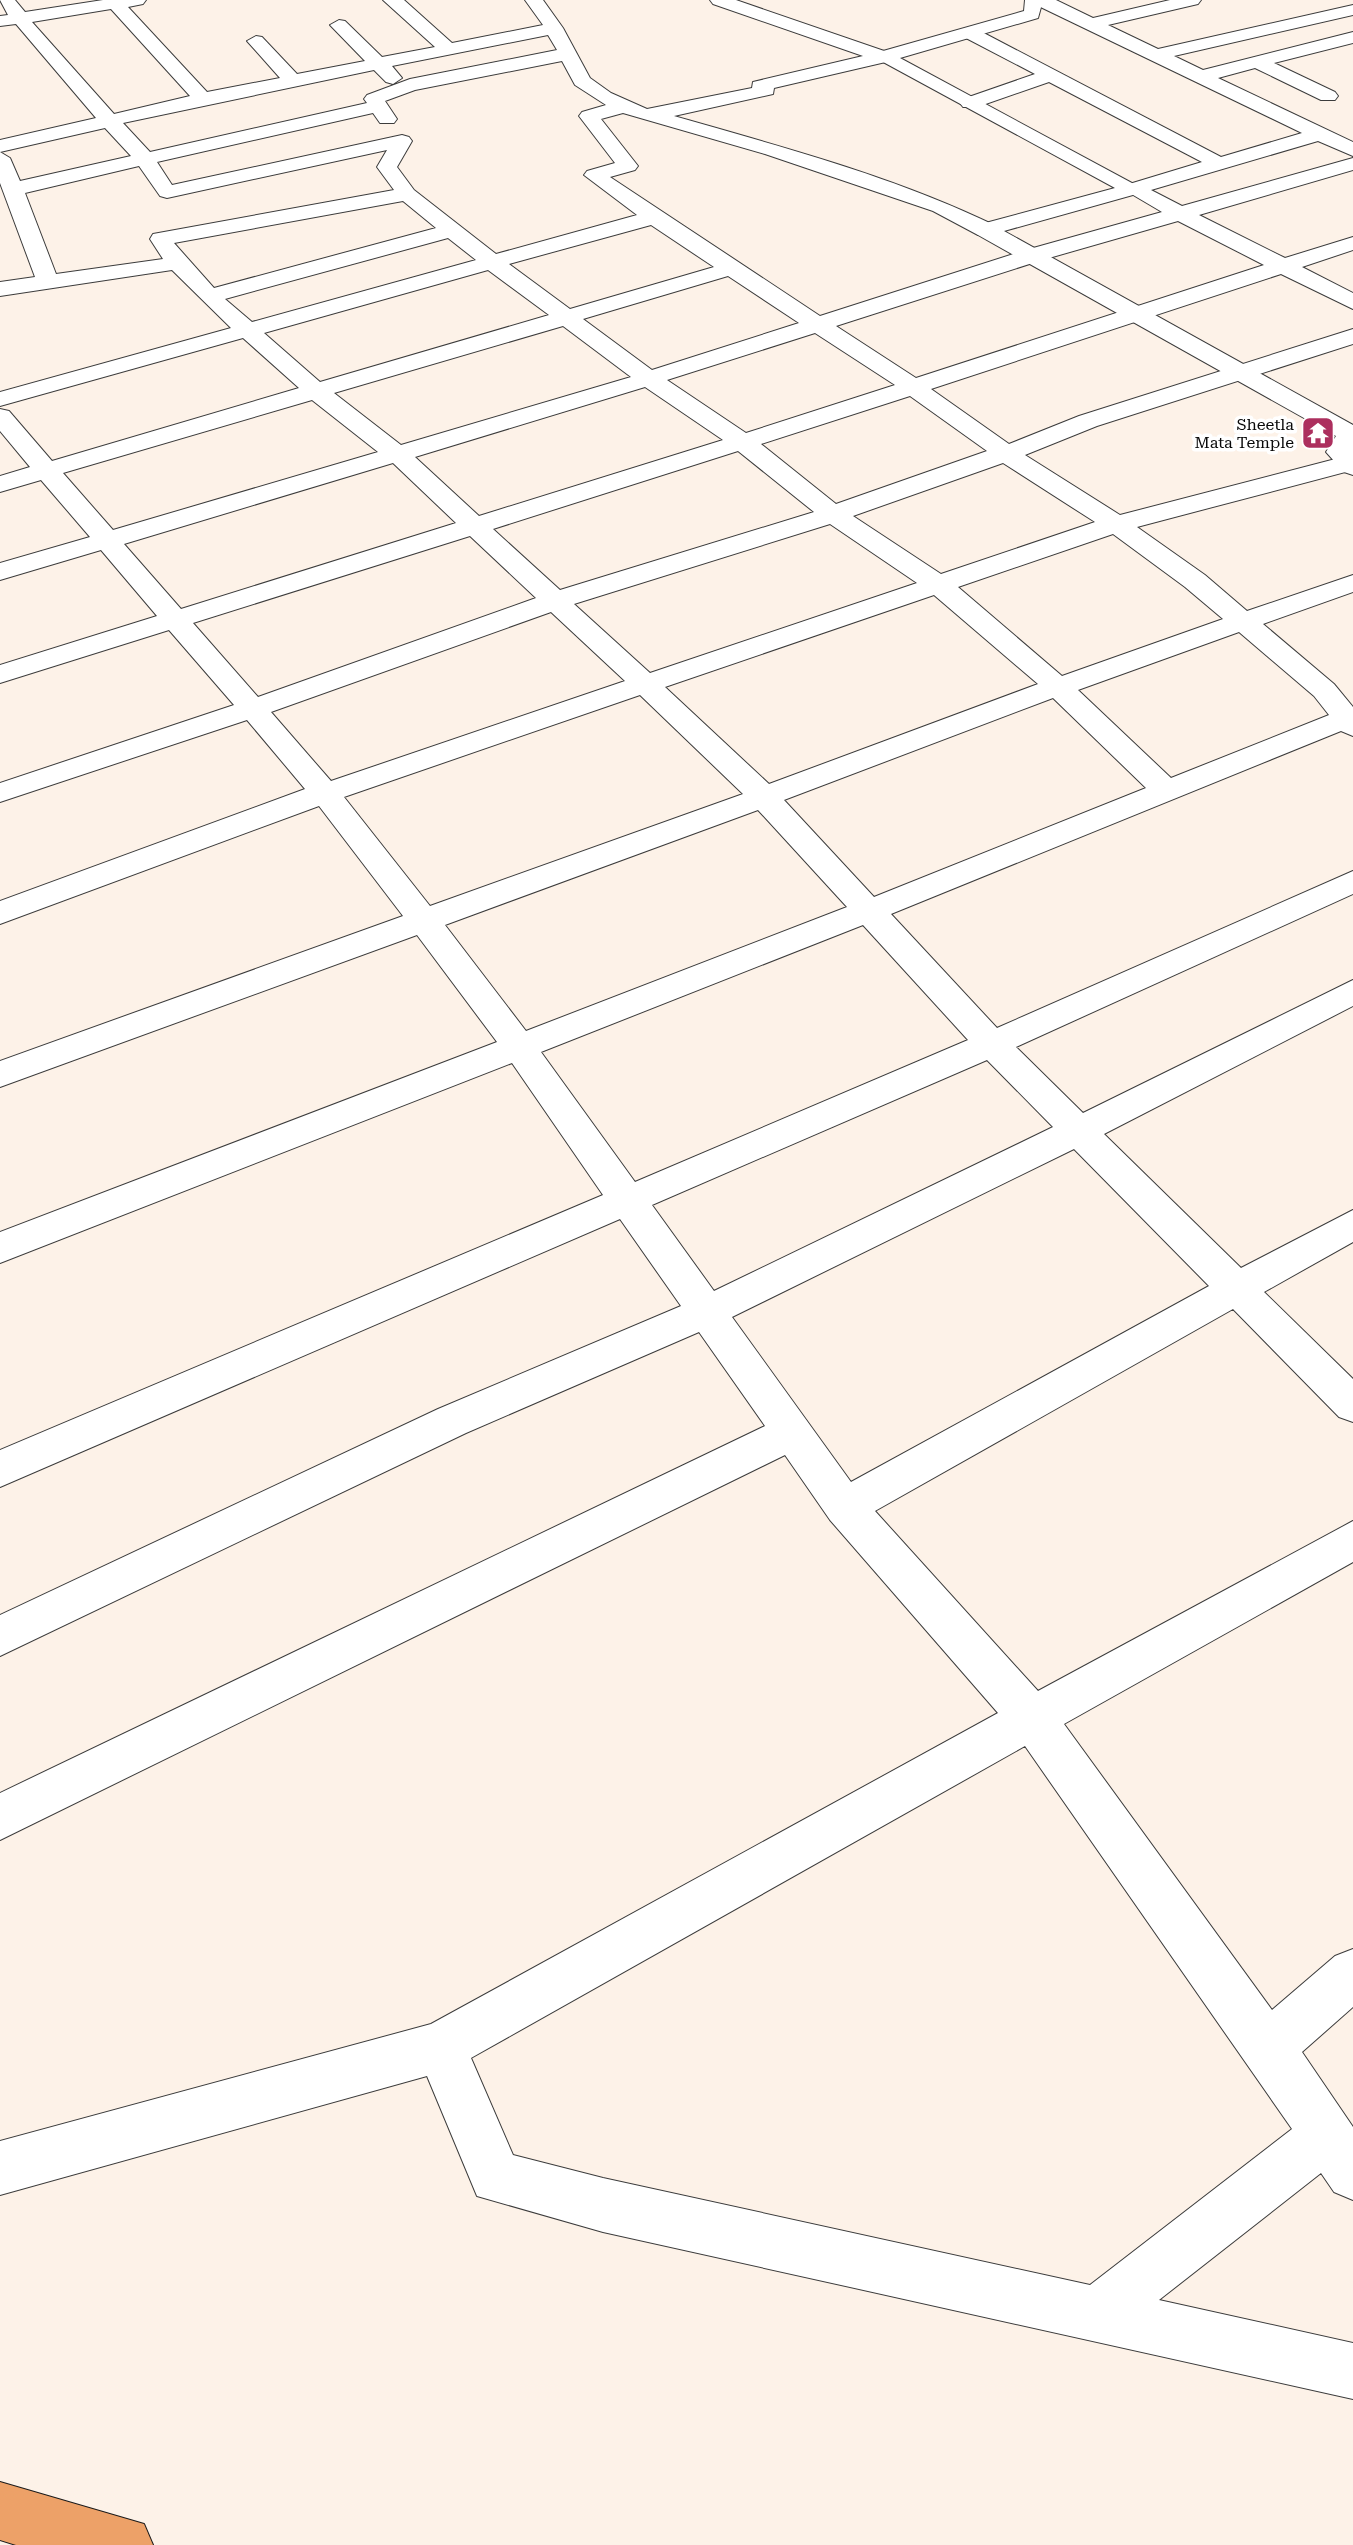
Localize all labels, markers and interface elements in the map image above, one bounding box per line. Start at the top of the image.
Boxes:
temple icon: Sheetla Mata Temple [1299,414,1337,452]
place label: Sheetla Mata Temple [1195,415,1294,452]

